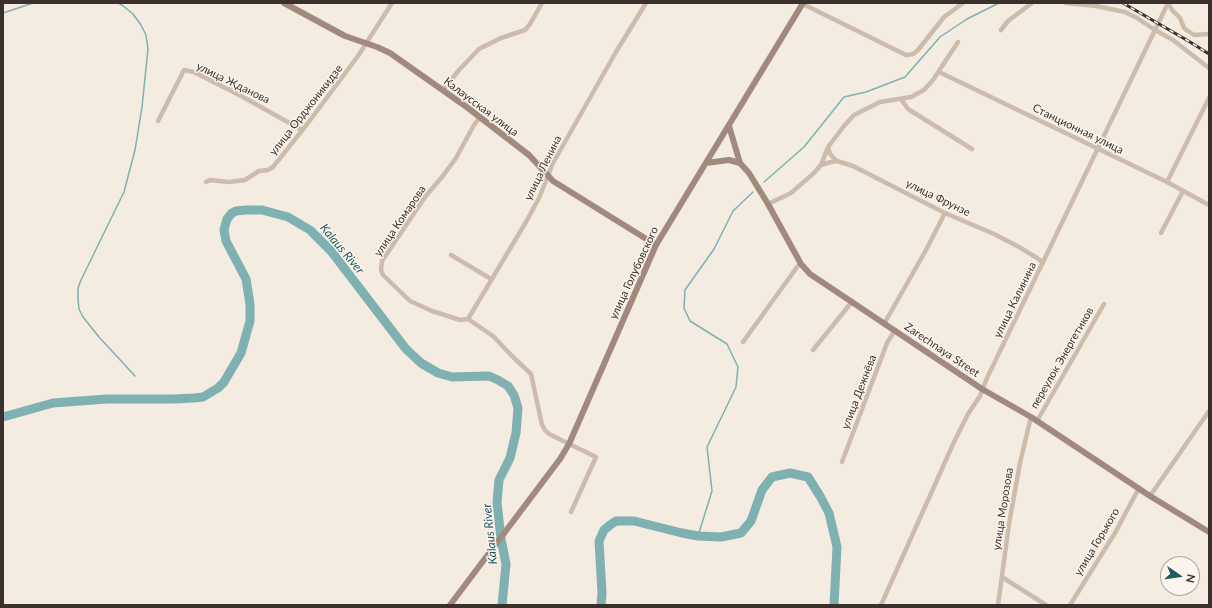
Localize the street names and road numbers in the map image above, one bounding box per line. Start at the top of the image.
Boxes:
street label: улица Жданова [194,60,272,106]
street label: улица Орджоникидзе [267,62,345,158]
street label: Калаусская улица [441,75,521,139]
street label: Станционная улица [1030,101,1126,157]
street label: улица Ленина [522,133,564,203]
street label: улица Фрунзе [904,177,972,219]
street label: улица Комарова [371,183,429,259]
street label: улица Голубовского [607,225,661,321]
street label: улица Калинина [991,260,1039,340]
street label: переулок Энергетиков [1028,305,1096,411]
street label: Zarechnaya Street [902,320,982,380]
street label: улица Дежнёва [839,353,879,431]
street label: улица Морозова [990,467,1016,551]
street label: улица Горького [1072,506,1122,578]

